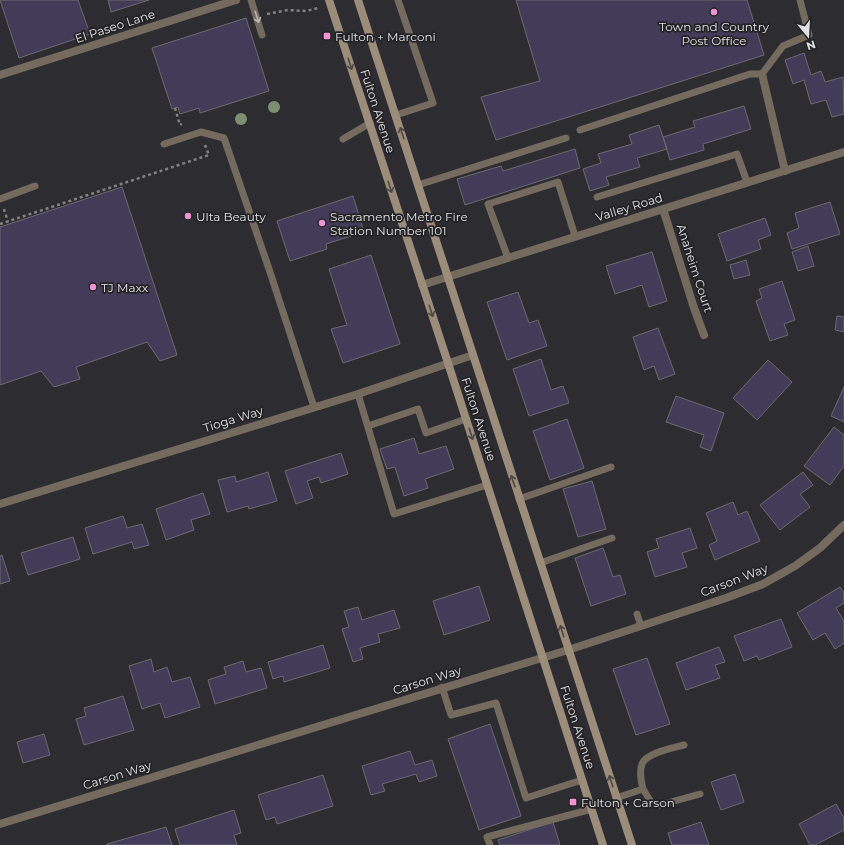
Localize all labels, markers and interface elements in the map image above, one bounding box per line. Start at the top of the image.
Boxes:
street label: El Paseo Lane [73,6,157,46]
marker: Town and Country Post Office [709,7,719,17]
one-way arrow [253,11,261,23]
north arrow [788,16,828,56]
place label: Town and Country Post Office [659,19,769,48]
place label: Fulton + Marconi [335,29,436,44]
marker: Fulton + Marconi [322,31,332,41]
text: N [805,37,817,54]
one-way arrow [347,57,354,70]
street label: Fulton Avenue [357,67,399,155]
one-way arrow [397,127,405,139]
one-way arrow [387,181,395,193]
street label: Valley Road [594,190,664,224]
place label: Ulta Beauty [196,209,266,224]
place label: Sacramento Metro Fire Station Number 101 [330,209,468,238]
marker: Ulta Beauty [183,211,193,221]
marker: Sacramento Metro Fire Station Number 101 [317,218,327,228]
street label: Anaheim Court [674,222,716,314]
place label: TJ Maxx [101,280,149,295]
marker: TJ Maxx [88,282,98,292]
one-way arrow [428,304,435,317]
street label: Fulton Avenue [458,375,500,463]
street label: Tioga Way [201,403,265,435]
one-way arrow [468,428,475,441]
one-way arrow [509,475,517,487]
street label: Carson Way [698,560,770,600]
one-way arrow [558,625,565,638]
street label: Carson Way [391,662,464,698]
street label: Fulton Avenue [557,683,599,771]
street label: Carson Way [81,757,154,793]
one-way arrow [607,775,614,788]
place label: Fulton + Carson [581,795,675,810]
marker: Fulton + Carson [568,797,578,807]

